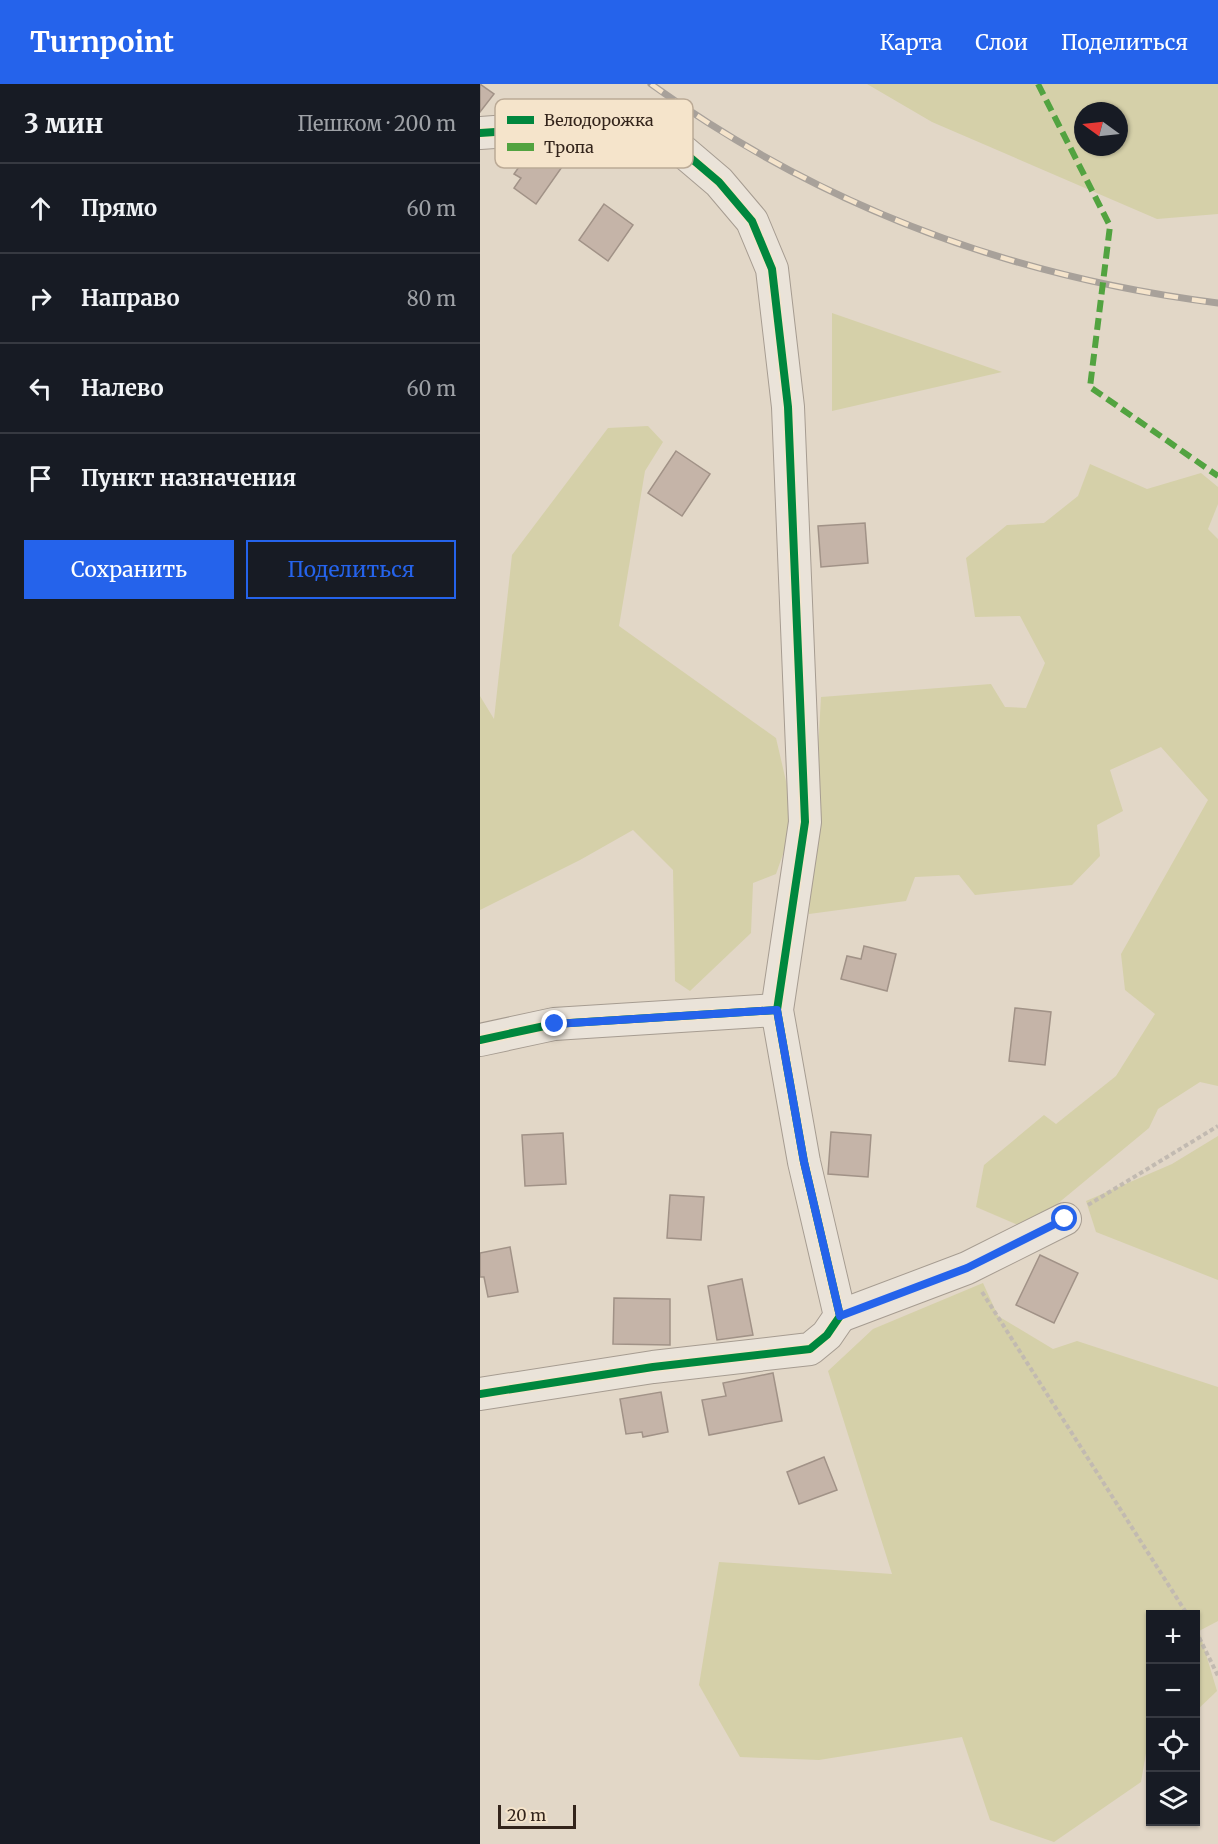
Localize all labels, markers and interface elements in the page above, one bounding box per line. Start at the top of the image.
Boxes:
text: Turnpoint [30,24,174,60]
text: Карта [880,29,942,56]
text: Слои [975,29,1028,56]
text: Поделиться [1061,29,1188,56]
legend [495,99,693,168]
north arrow [1074,102,1128,156]
text: 3 мин [24,107,103,140]
text: Велодорожка [544,110,654,130]
text: Пешком · 200 m [297,111,456,136]
text: Тропа [544,137,594,157]
icon: ahead [24,192,57,225]
text: Прямо [81,194,157,222]
text: 60 m [406,196,456,221]
icon: right [24,282,57,315]
text: Направо [81,284,180,312]
text: 80 m [407,286,456,311]
icon: left [24,372,57,405]
text: Налево [81,374,164,402]
text: 60 m [406,376,456,401]
icon: arrive [24,462,57,495]
text: Пункт назначения [81,464,296,492]
button: Сохранить [24,540,234,599]
button: Поделиться [246,540,456,599]
route end [541,1010,567,1036]
route start [1051,1205,1077,1231]
map controls [1146,1610,1200,1826]
button: + [1146,1610,1200,1664]
button: − [1146,1664,1200,1718]
button: locate [1146,1718,1200,1772]
button: layers [1146,1772,1200,1826]
scale bar [498,1802,576,1830]
text: 20 m [507,1805,546,1825]

